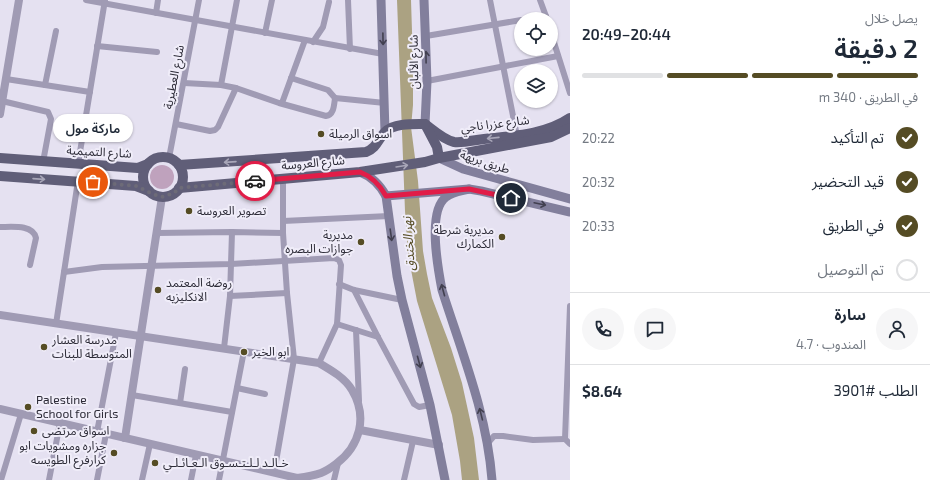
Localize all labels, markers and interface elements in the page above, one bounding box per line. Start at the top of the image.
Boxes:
text: يصل خلال [865,10,918,26]
map controls [514,12,558,108]
button: locate [514,12,558,56]
text: 20:44–20:49 [582,25,671,43]
one-way arrow [379,32,387,45]
text: 2 دقيقة [834,32,918,63]
street label: شارع الألبان [406,34,423,90]
street label: شارع العطيرية [160,44,189,111]
one-way arrow [422,51,430,64]
button: layers [514,64,558,108]
text: في الطريق · 340 m [819,89,918,105]
street label: شارع عزرا ناجي [460,112,530,138]
callout: ماركة مول [53,114,133,142]
text: ماركة مول [66,120,120,136]
place label: اسواق الرميلة [329,126,392,141]
icon: check [896,127,918,149]
text: تم التأكيد [831,128,884,146]
marker: اسواق الرميلة [316,129,326,139]
text: 20:22 [582,130,615,146]
one-way arrow [487,135,500,142]
street label: شارع التميمية [66,142,132,163]
street label: طريق بريهة [458,146,512,178]
street label: شارع العروسة [281,152,345,175]
one-way arrow [224,158,237,165]
courier [235,161,275,201]
one-way arrow [395,161,408,169]
pin [76,165,110,199]
icon: car [244,170,266,192]
icon: bag [82,171,104,193]
icon: check [896,171,918,193]
text: قيد التحضير [812,172,884,190]
text: 20:32 [582,174,615,190]
one-way arrow [32,175,45,182]
pin [494,181,528,215]
icon: home [500,187,522,209]
one-way arrow [533,201,546,209]
place label: تصوير العروسة [197,203,267,218]
marker: تصوير العروسة [184,206,194,216]
water label: نهر الخندق [398,215,419,272]
icon: check [896,215,918,237]
text: في الطريق [823,216,884,234]
text: 20:33 [582,218,615,234]
place label: مديرية شرطة الكمارك [433,222,494,251]
place label: مديرية جوازات البصره [285,227,353,256]
one-way arrow [387,228,395,241]
marker: مديرية شرطة الكمارك [497,232,507,242]
marker: مديرية جوازات البصره [356,237,366,247]
text: تم التوصيل [818,260,884,278]
place label: روضة المعتمد الانكليزيه [166,275,232,304]
one-way arrow [439,284,446,297]
marker: روضة المعتمد الانكليزيه [153,285,163,295]
text: سارة [834,305,866,323]
button: phone [582,308,624,350]
button: chat [634,308,676,350]
button: person [876,308,918,350]
place label: مدرسة العشار المتوسطة للبنات [51,332,132,361]
text: المندوب · 4.7 [796,336,866,352]
marker: مدرسة العشار المتوسطة للبنات [39,342,49,352]
place label: ابو الخير [251,344,289,359]
marker: ابو الخير [239,347,249,357]
one-way arrow [416,355,423,368]
text: الطلب #3901 [833,381,918,399]
text: $8.64 [582,382,622,400]
place label: Palestine School for Girls [36,392,118,420]
marker: Palestine School for Girls [23,402,33,412]
one-way arrow [477,408,485,421]
place label: اسواق مرتضى [42,423,109,438]
marker: اسواق مرتضى [29,426,39,436]
place label: جزاره ومشويات ابو كرارفرع الطويسه [19,438,107,469]
marker: جزاره ومشويات ابو كرارفرع الطويسه [109,448,119,458]
place label: خـالـد لـلـتـسـوق الـعـائـلـي [163,455,289,473]
marker: خـالـد لـلـتـسـوق الـعـائـلـي [150,458,160,468]

